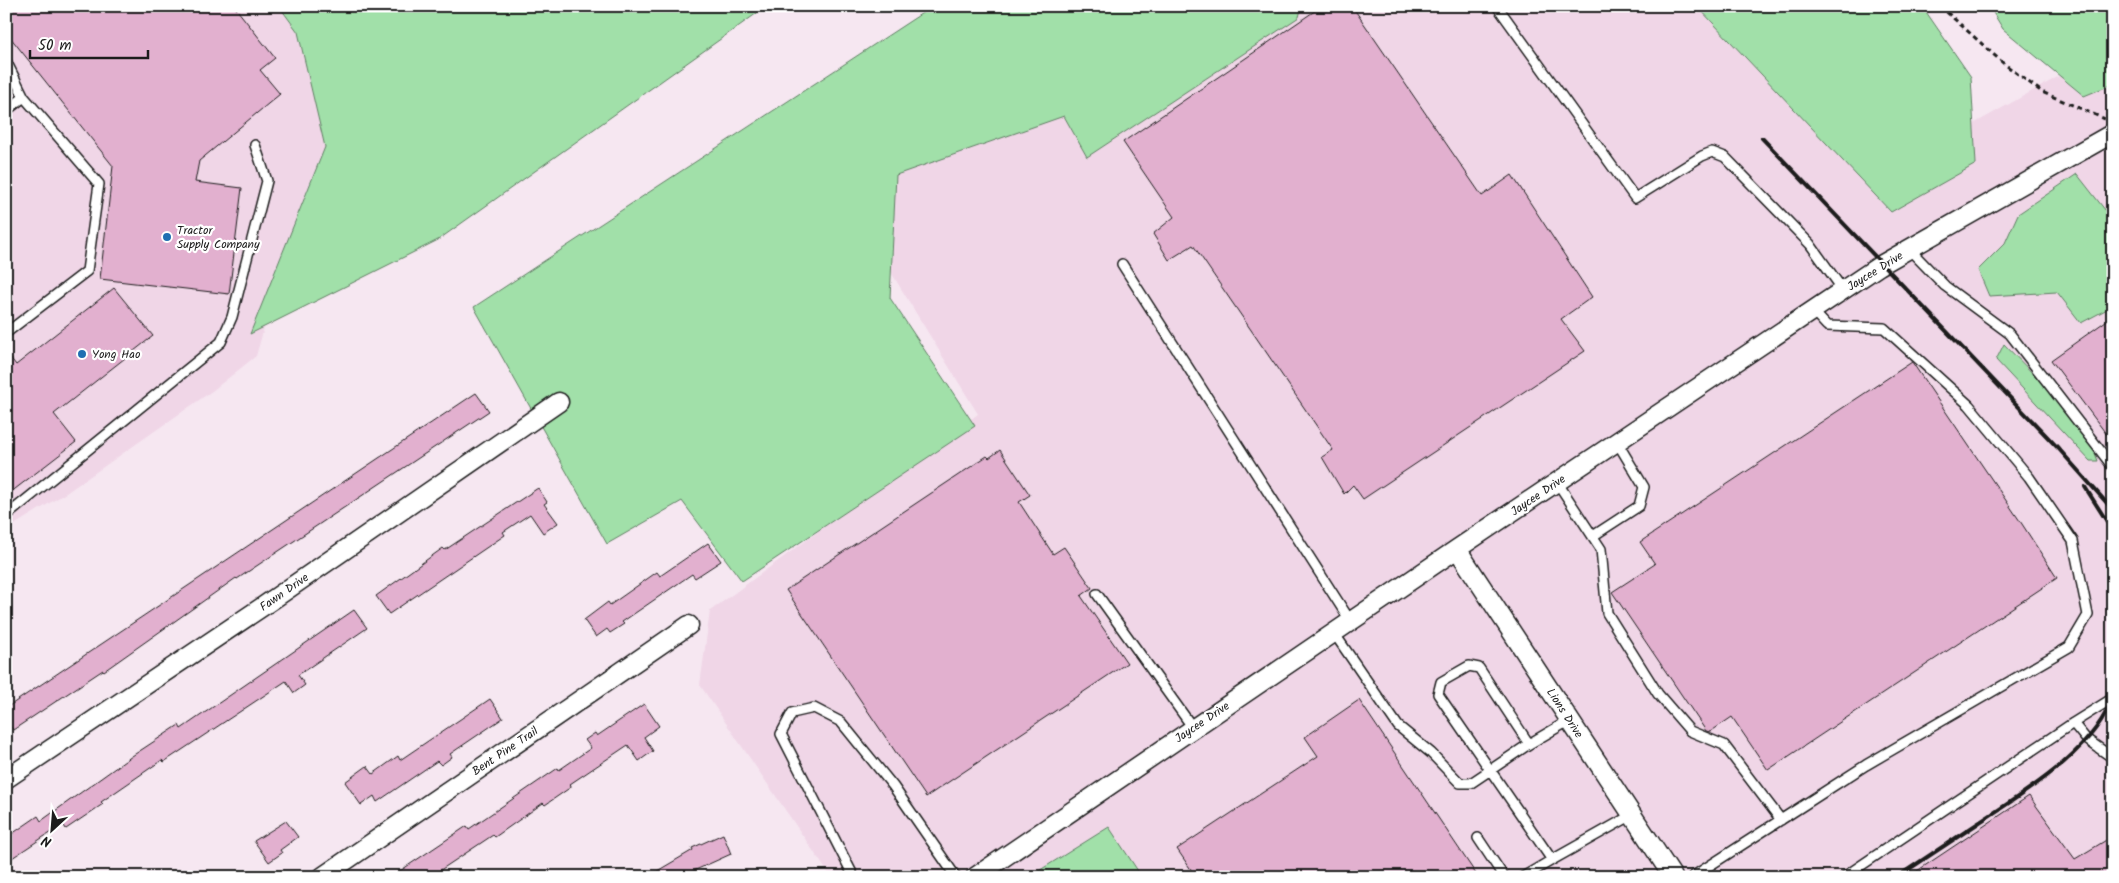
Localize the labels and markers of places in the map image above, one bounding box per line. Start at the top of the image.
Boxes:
place label: Tractor Supply Company [177,221,260,254]
marker: Tractor Supply Company [161,231,173,243]
place label: Yong Hao [92,345,140,364]
marker: Yong Hao [76,348,88,360]

